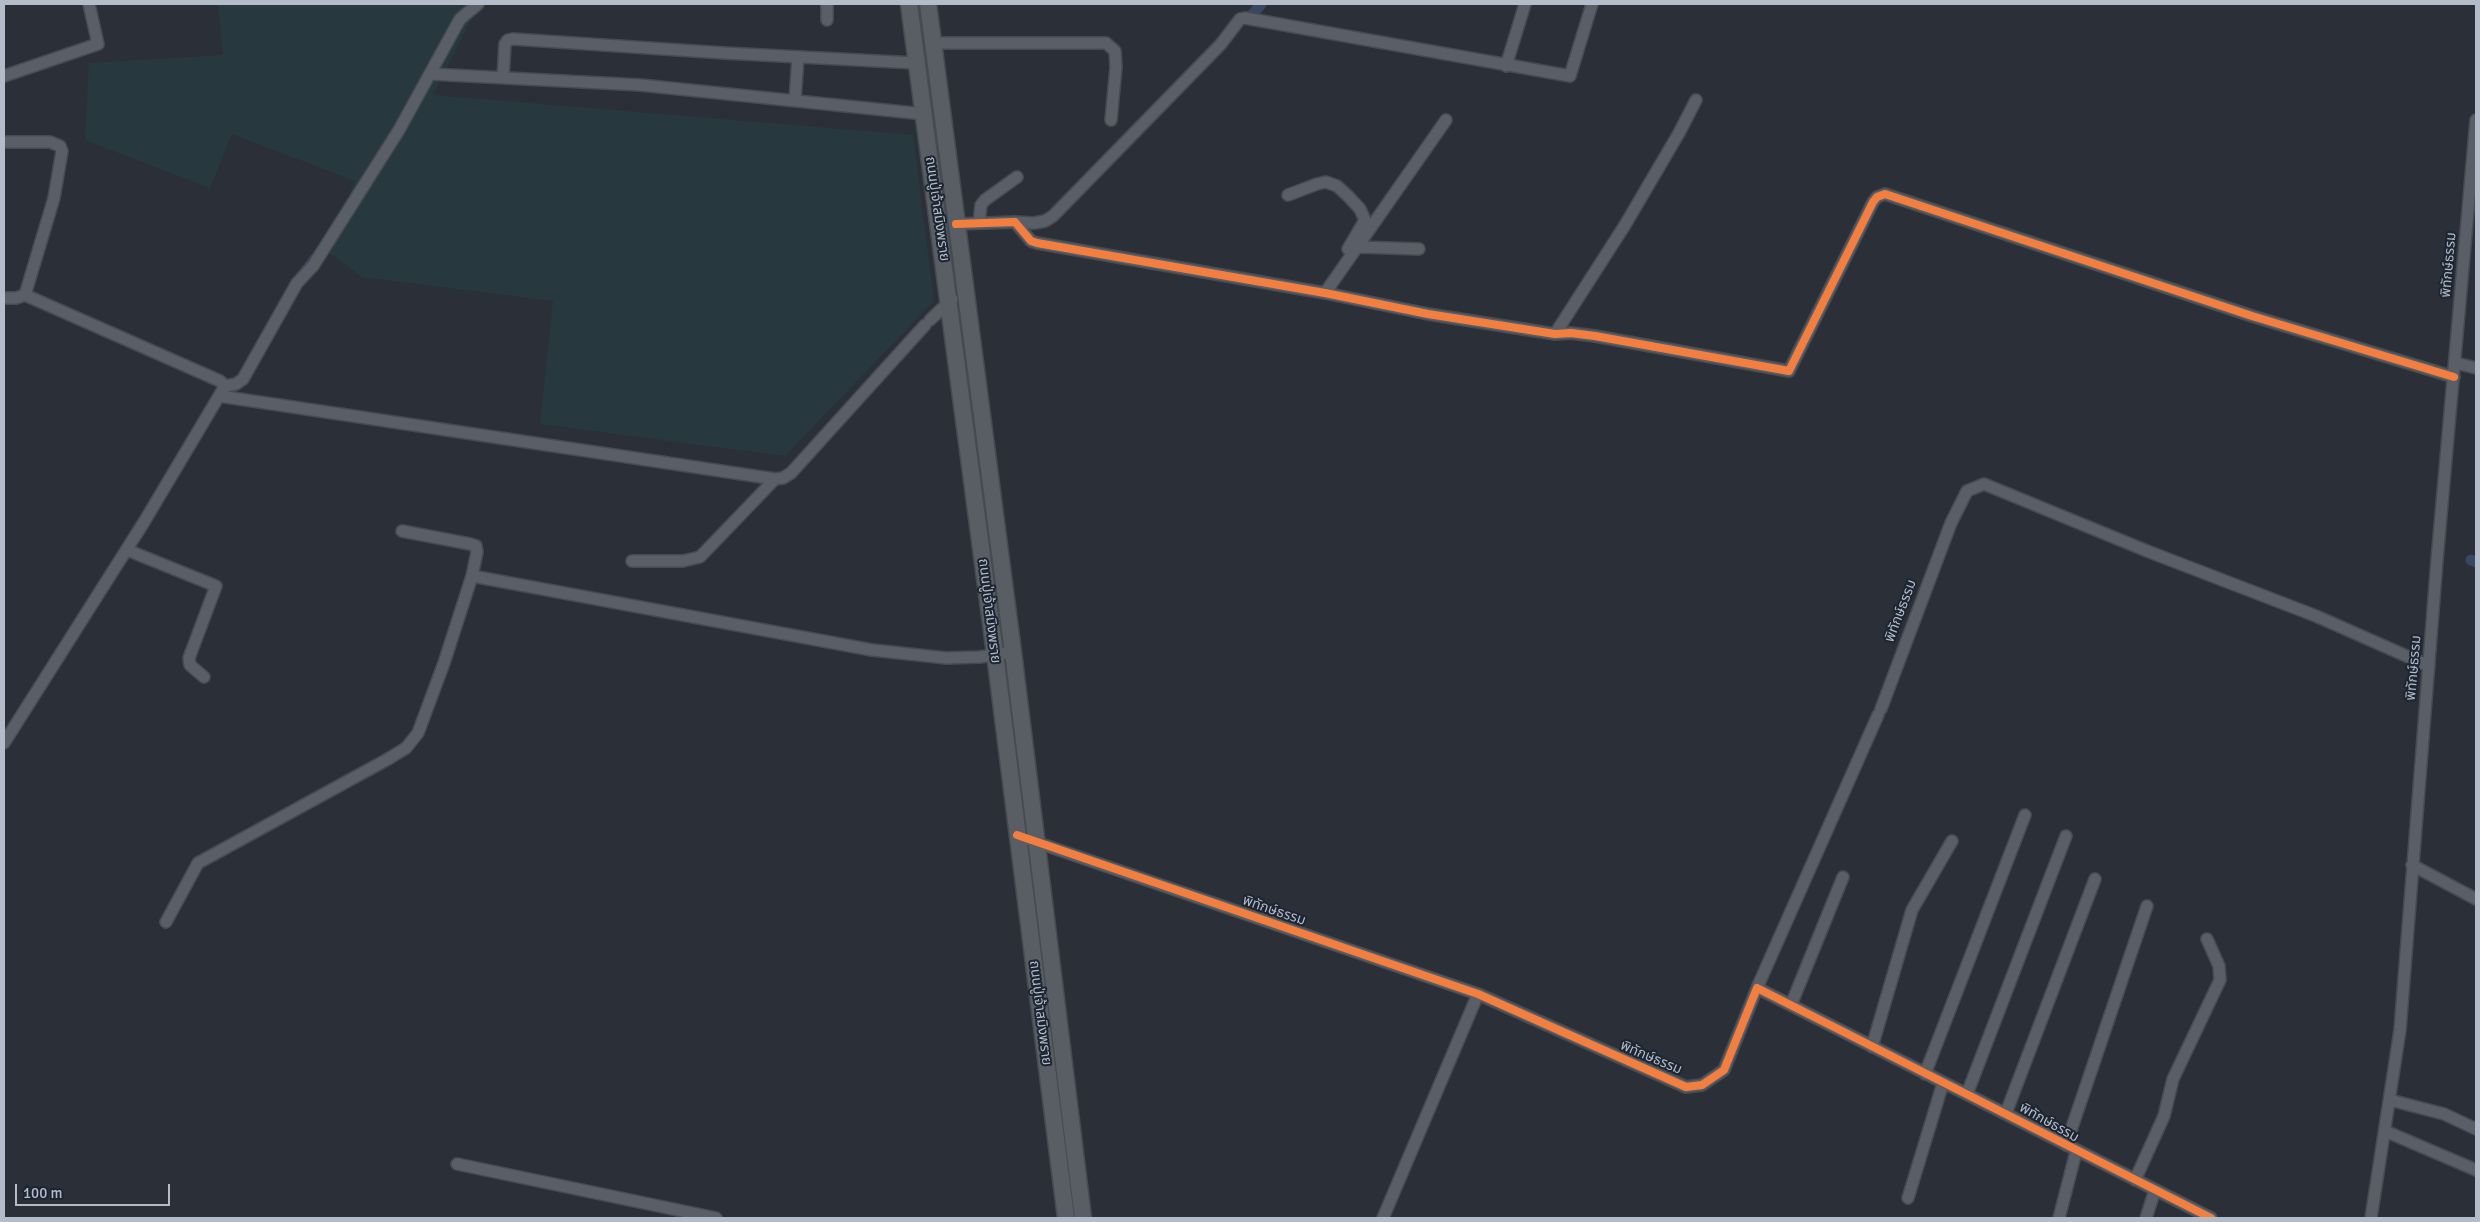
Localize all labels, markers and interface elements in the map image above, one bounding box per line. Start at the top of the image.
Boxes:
street label: ถนนปู่เจ้าสมิงพราย [921,156,953,262]
street label: พิทักษ์ธรรม [2438,232,2460,298]
street label: ถนนปู่เจ้าสมิงพราย [974,558,1004,664]
street label: พิทักษ์ธรรม [1881,577,1921,645]
street label: พิทักษ์ธรรม [2403,635,2425,701]
street label: พิทักษ์ธรรม [1240,892,1308,930]
street label: ถนนปู่เจ้าสมิงพราย [1025,960,1055,1066]
street label: พิทักษ์ธรรม [1618,1037,1684,1079]
street label: พิทักษ์ธรรม [2016,1100,2082,1146]
scale bar [18,1174,172,1206]
text: 100 m [23,1184,63,1202]

